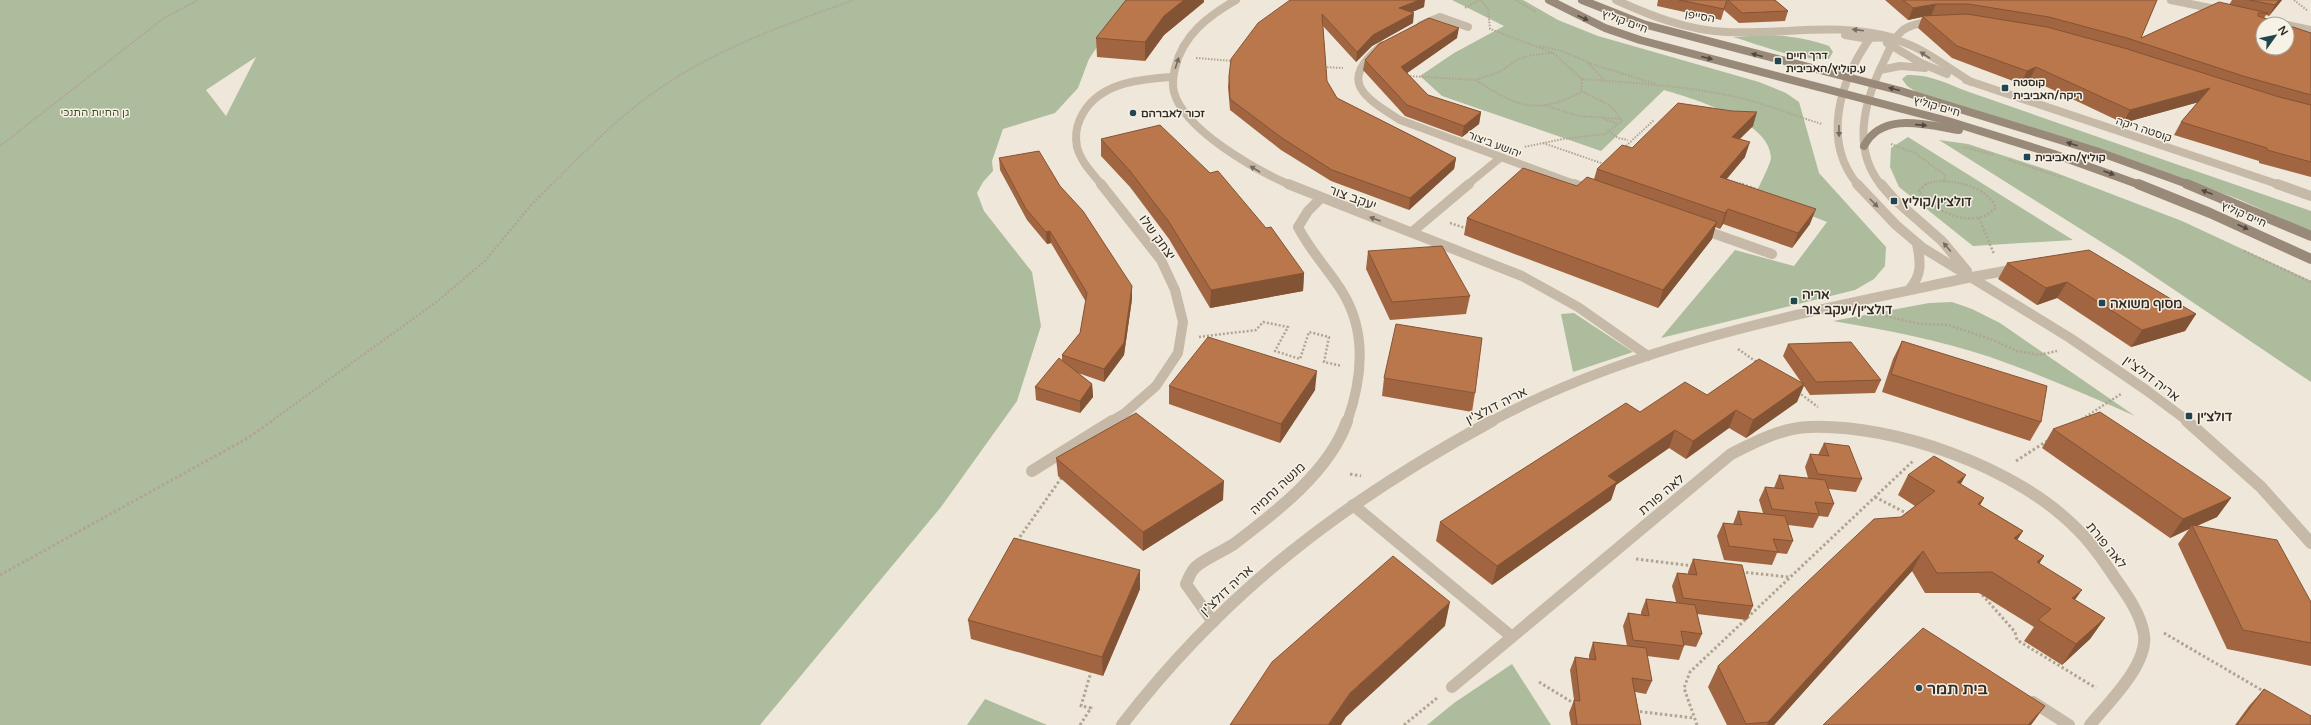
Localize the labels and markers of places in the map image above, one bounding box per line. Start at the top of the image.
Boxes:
place label: דרך חיים ע.קוליץ/האביבית [1786,49,1866,75]
marker: דרך חיים ע.קוליץ/האביבית [1773,56,1783,66]
place label: קוסטה ריקה/האביבית [2013,76,2082,102]
marker: קוסטה ריקה/האביבית [2000,83,2010,93]
place label: זכור לאברהם [1141,107,1205,120]
marker: זכור לאברהם [1128,108,1138,118]
place label: קוליץ/האביבית [2035,151,2106,164]
marker: קוליץ/האביבית [2022,152,2032,162]
place label: דולצ׳ין/קוליץ [1902,194,1972,210]
marker: דולצ׳ין/קוליץ [1889,196,1899,206]
place label: אריה דולצ׳ין/יעקב צור [1802,287,1893,318]
marker: אריה דולצ׳ין/יעקב צור [1789,296,1799,306]
place label: מסוף משואה [2110,296,2182,312]
marker: מסוף משואה [2097,298,2107,308]
place label: דולצ׳ין [2197,409,2233,425]
marker: דולצ׳ין [2184,411,2194,421]
place label: בית תמר [1927,679,1989,699]
marker: בית תמר [1914,683,1924,693]

